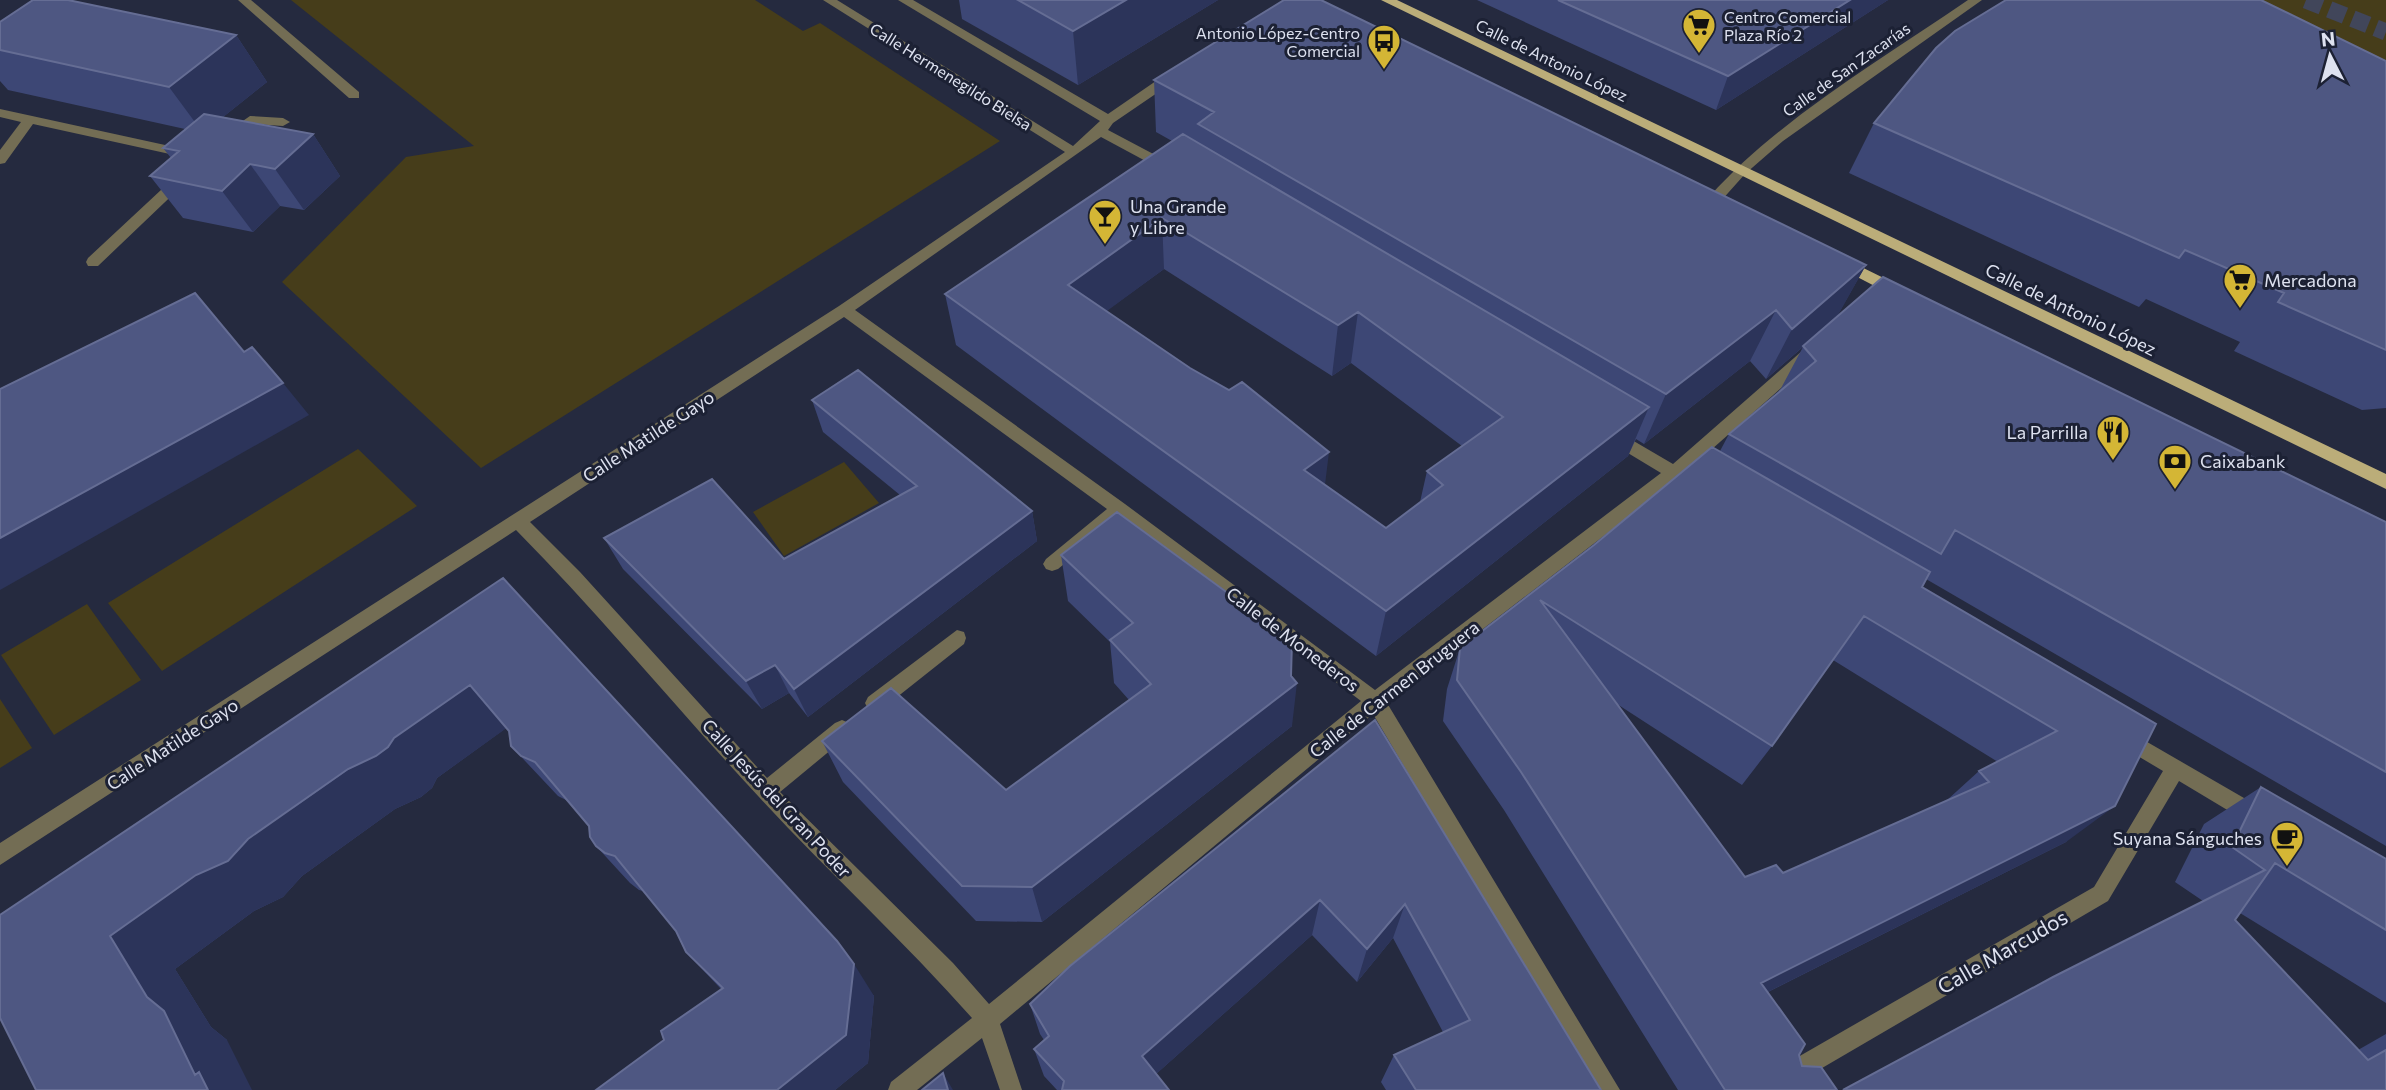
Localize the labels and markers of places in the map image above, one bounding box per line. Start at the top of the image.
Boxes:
supermarket icon: Centro Comercial Plaza Río 2 [1680,6,1718,55]
place label: Centro Comercial Plaza Río 2 [1724,7,1851,44]
bus stop icon: Antonio López-Centro Comercial [1365,22,1403,71]
place label: Antonio López-Centro Comercial [1196,23,1360,60]
place label: Una Grande y Libre [1130,195,1226,238]
bar icon: Una Grande y Libre [1086,197,1124,246]
supermarket icon: Mercadona [2221,261,2259,310]
place label: Mercadona [2264,269,2357,291]
restaurant icon: La Parrilla [2094,413,2132,462]
place label: La Parrilla [2007,421,2088,443]
bank icon: Caixabank [2156,442,2194,491]
place label: Caixabank [2200,450,2286,472]
cafe icon: Suyana Sánguches [2268,819,2306,868]
place label: Suyana Sánguches [2113,827,2262,849]

